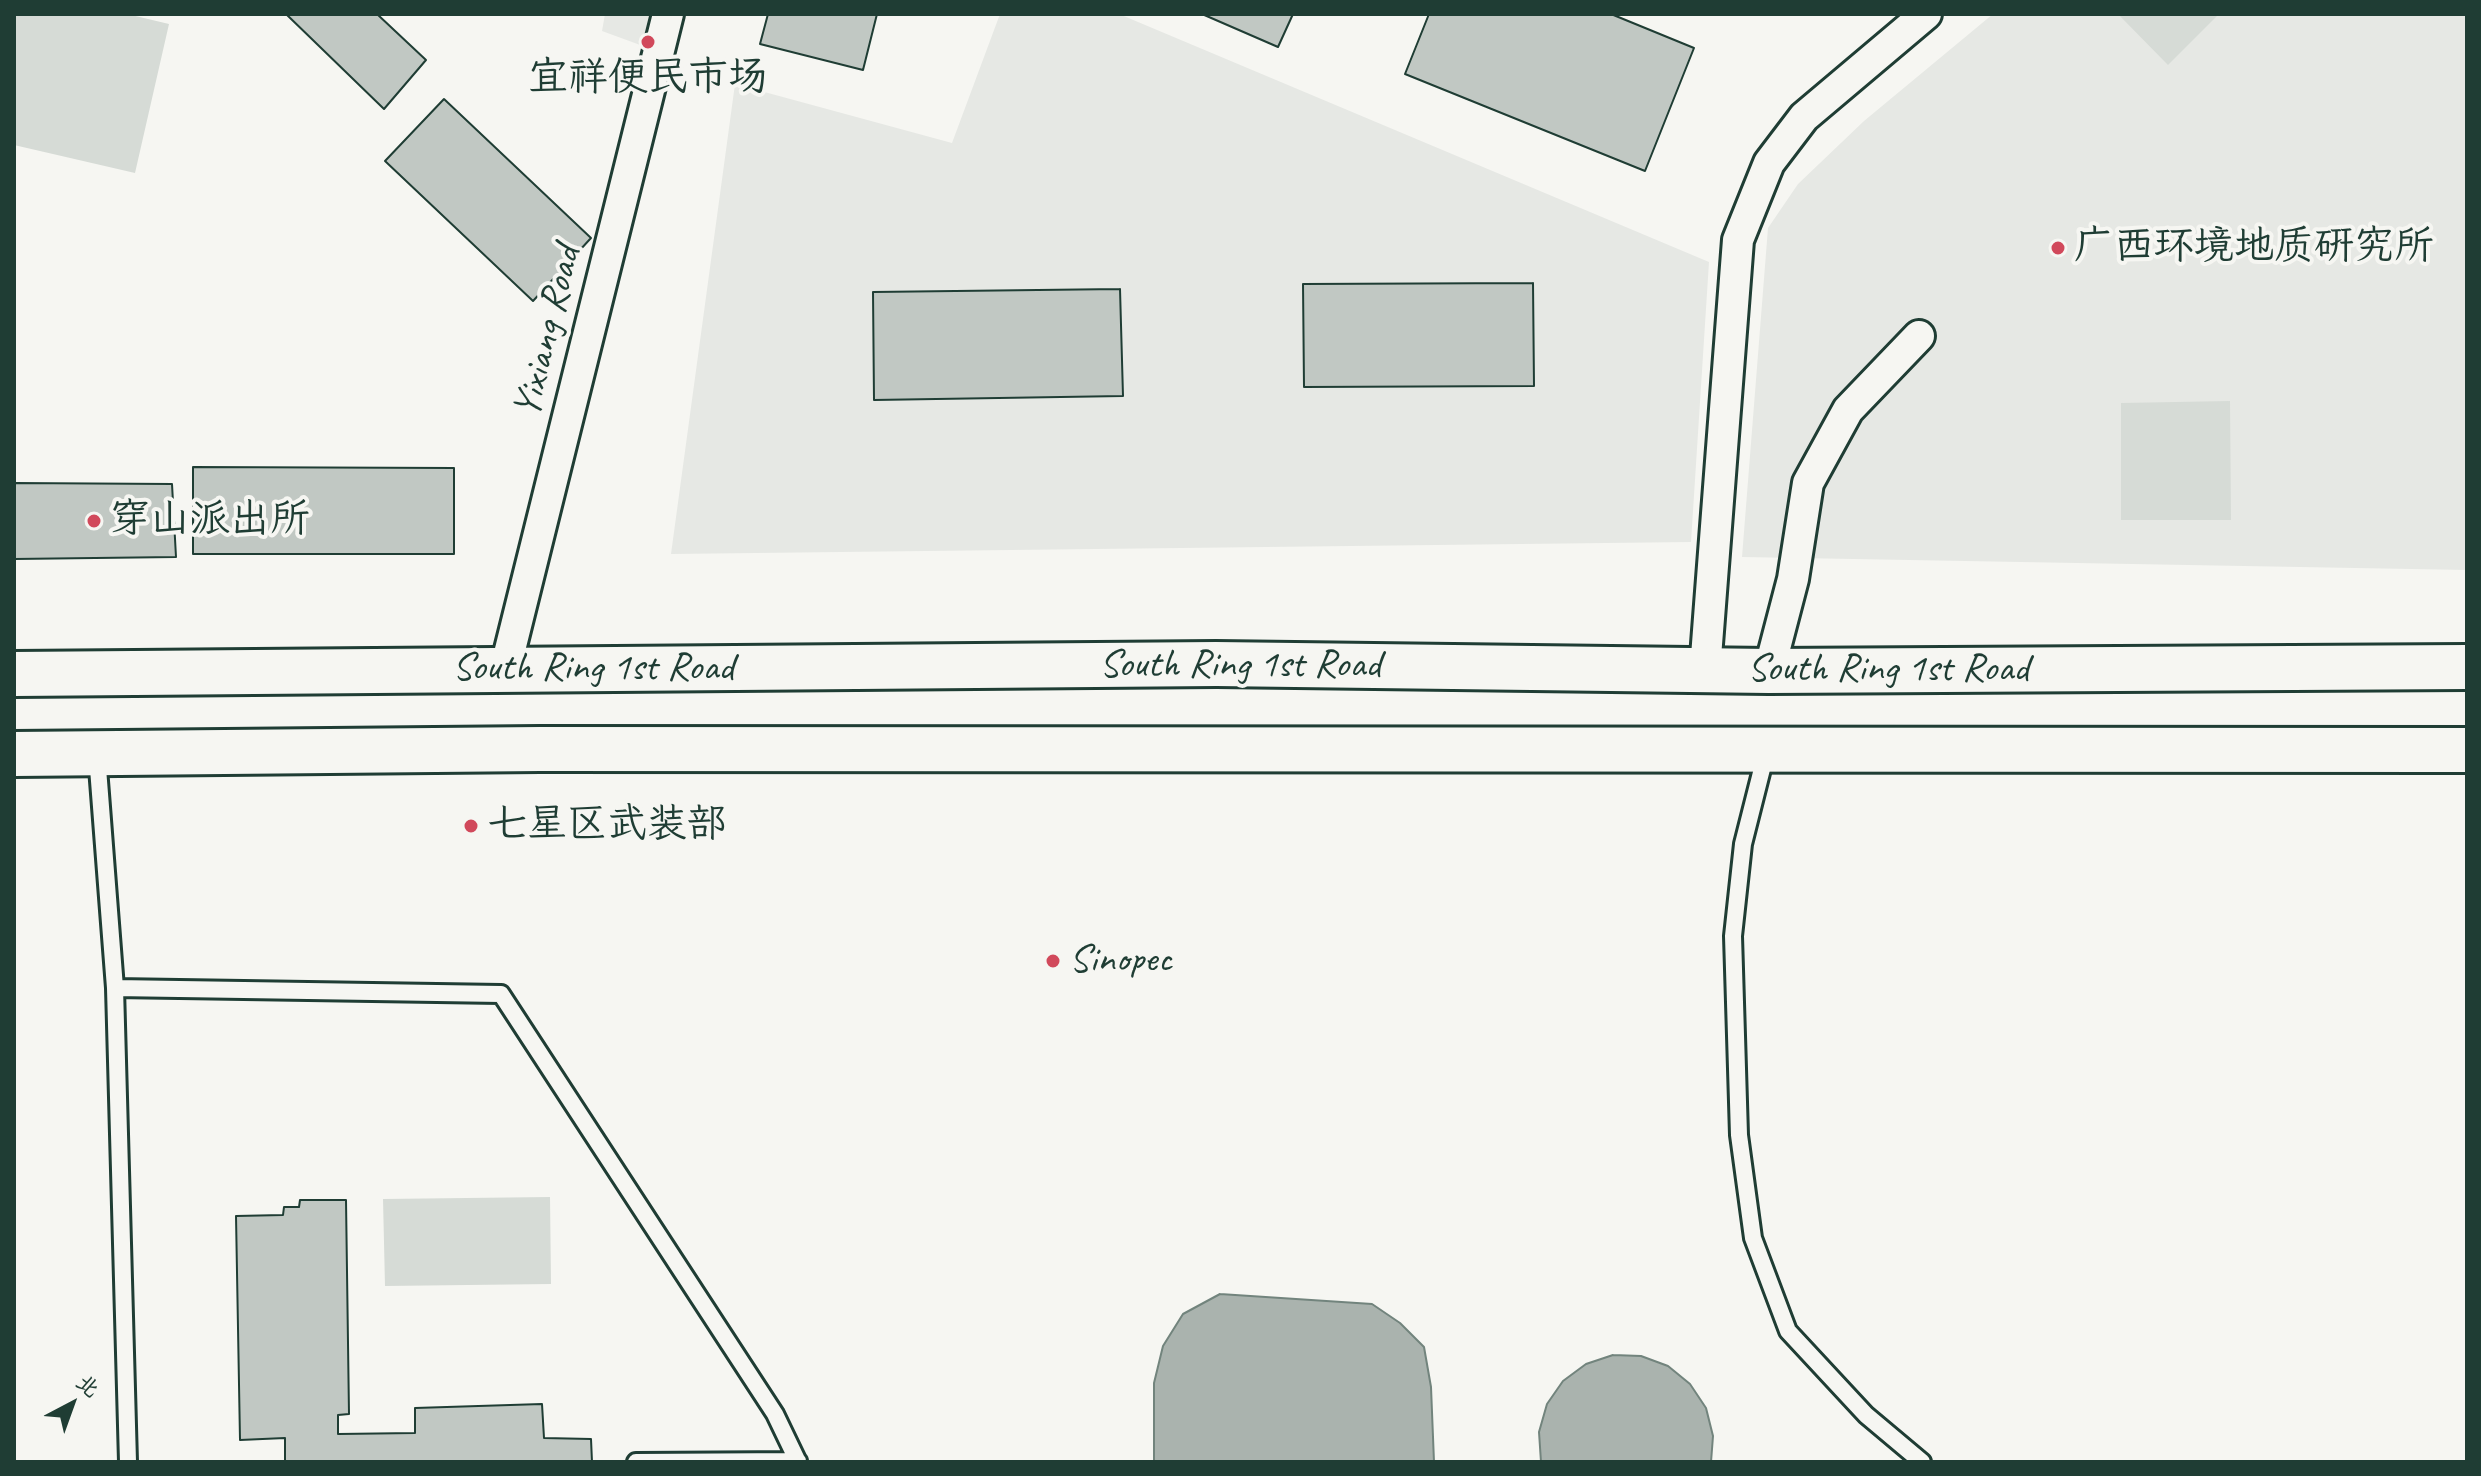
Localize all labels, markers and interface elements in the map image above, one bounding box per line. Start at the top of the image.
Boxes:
marker: 宜祥便民市场 [639,33,657,51]
place label: 宜祥便民市场 [528,55,768,103]
place label: 广西环境地质研究所 [2074,224,2434,272]
marker: 广西环境地质研究所 [2049,239,2067,257]
street label: Yixiang Road [504,242,592,422]
place label: 穿山派出所 [110,497,310,545]
marker: 穿山派出所 [85,512,103,530]
street label: South Ring 1st Road [1099,642,1381,690]
street label: South Ring 1st Road [452,645,734,693]
street label: South Ring 1st Road [1747,646,2029,694]
place label: 七星区武装部 [487,802,727,850]
marker: 七星区武装部 [462,817,480,835]
place label: Sinopec [1069,937,1172,985]
marker: Sinopec [1044,952,1062,970]
north arrow [32,1364,112,1444]
text: 北 [70,1368,105,1404]

